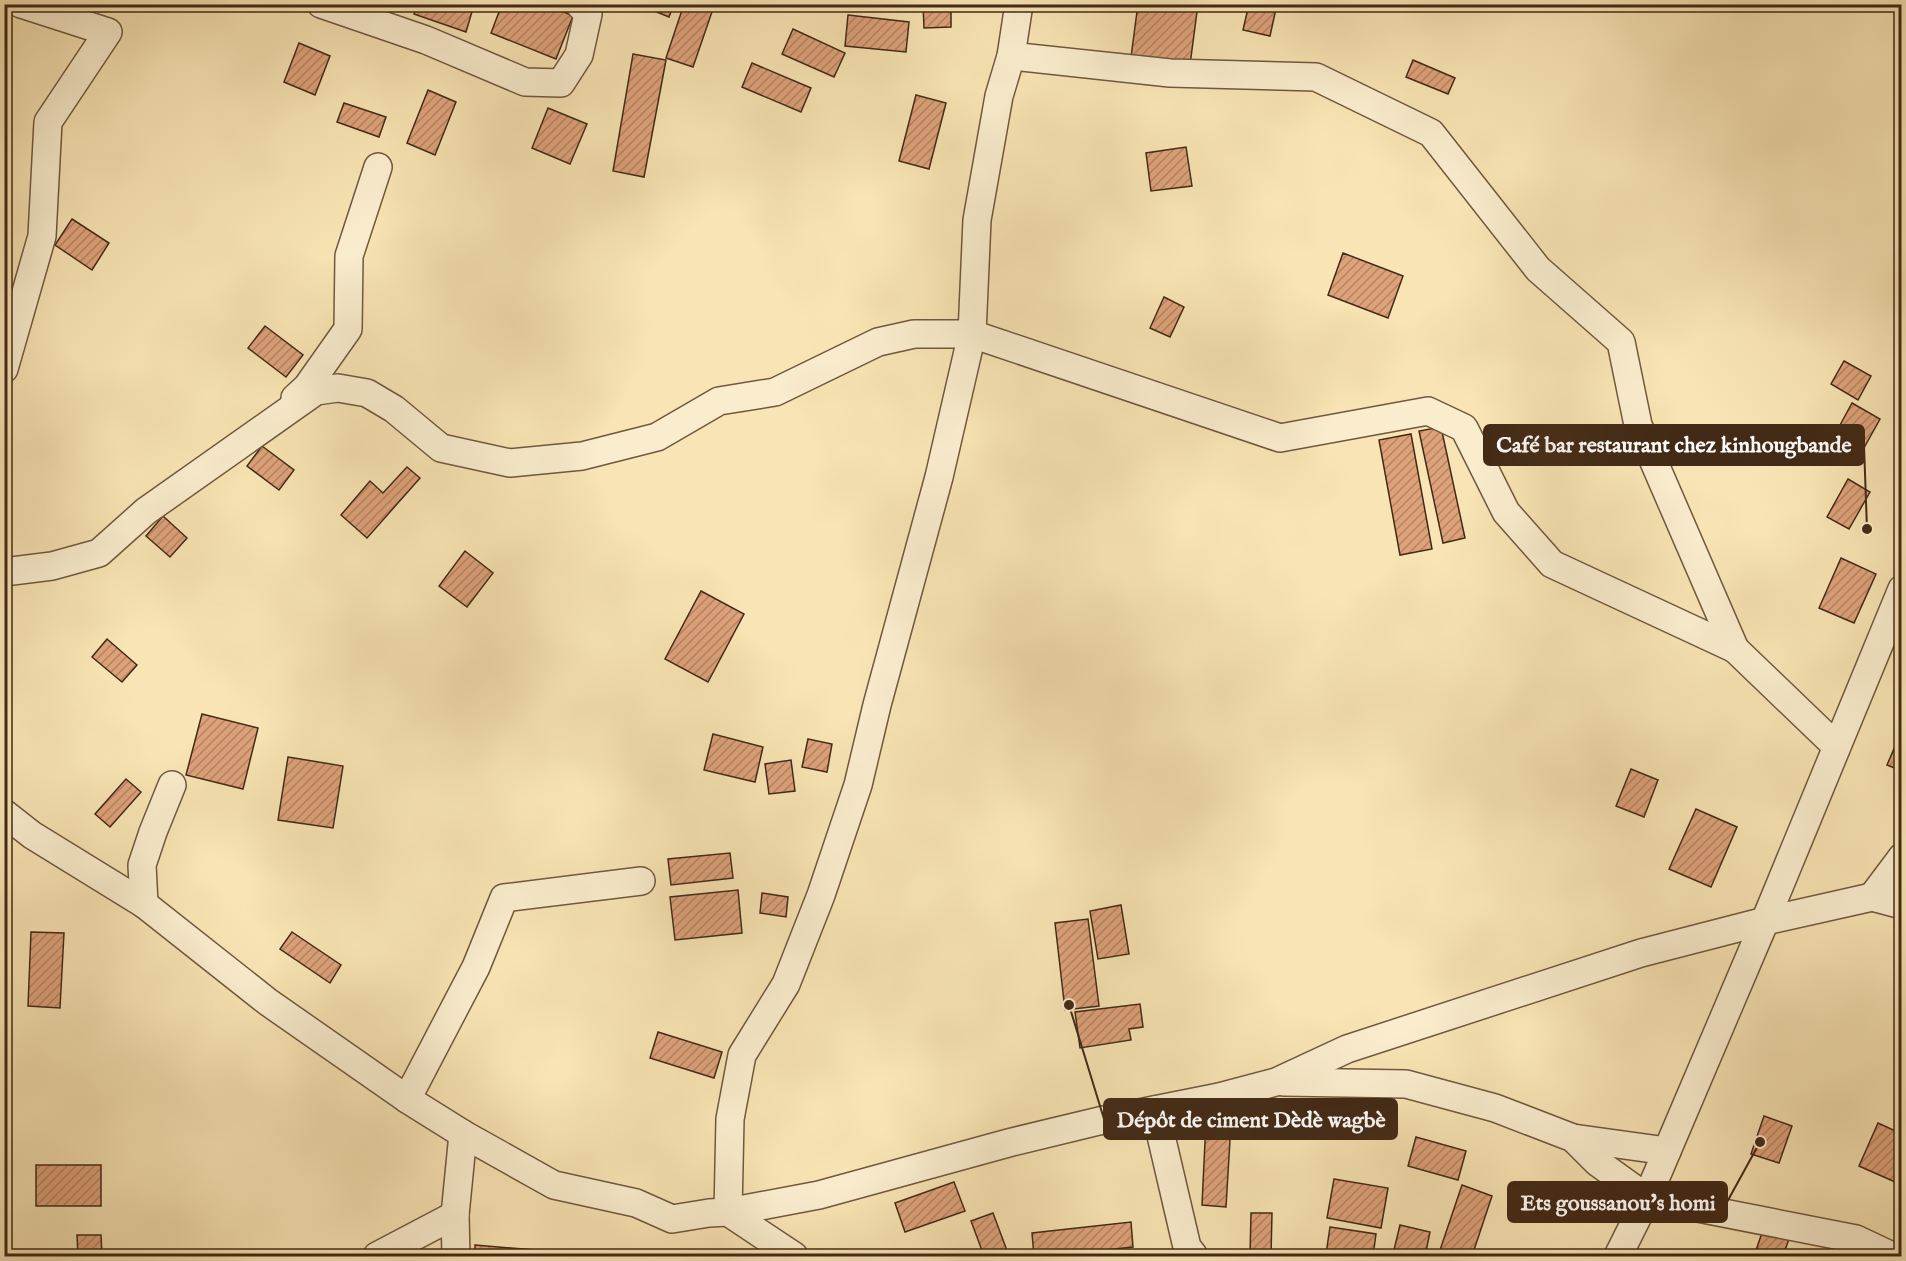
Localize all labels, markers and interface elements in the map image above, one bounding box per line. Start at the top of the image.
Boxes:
callout: Café bar restaurant chez kinhougbande [1484,425,1864,465]
text: Café bar restaurant chez kinhougbande [1496,432,1852,460]
callout: Dépôt de ciment Dèdè wagbè [1104,1099,1397,1139]
text: Dépôt de ciment Dèdè wagbè [1116,1107,1386,1135]
callout: Ets goussanou's homi [1508,1182,1727,1222]
text: Ets goussanou's homi [1520,1190,1716,1218]

